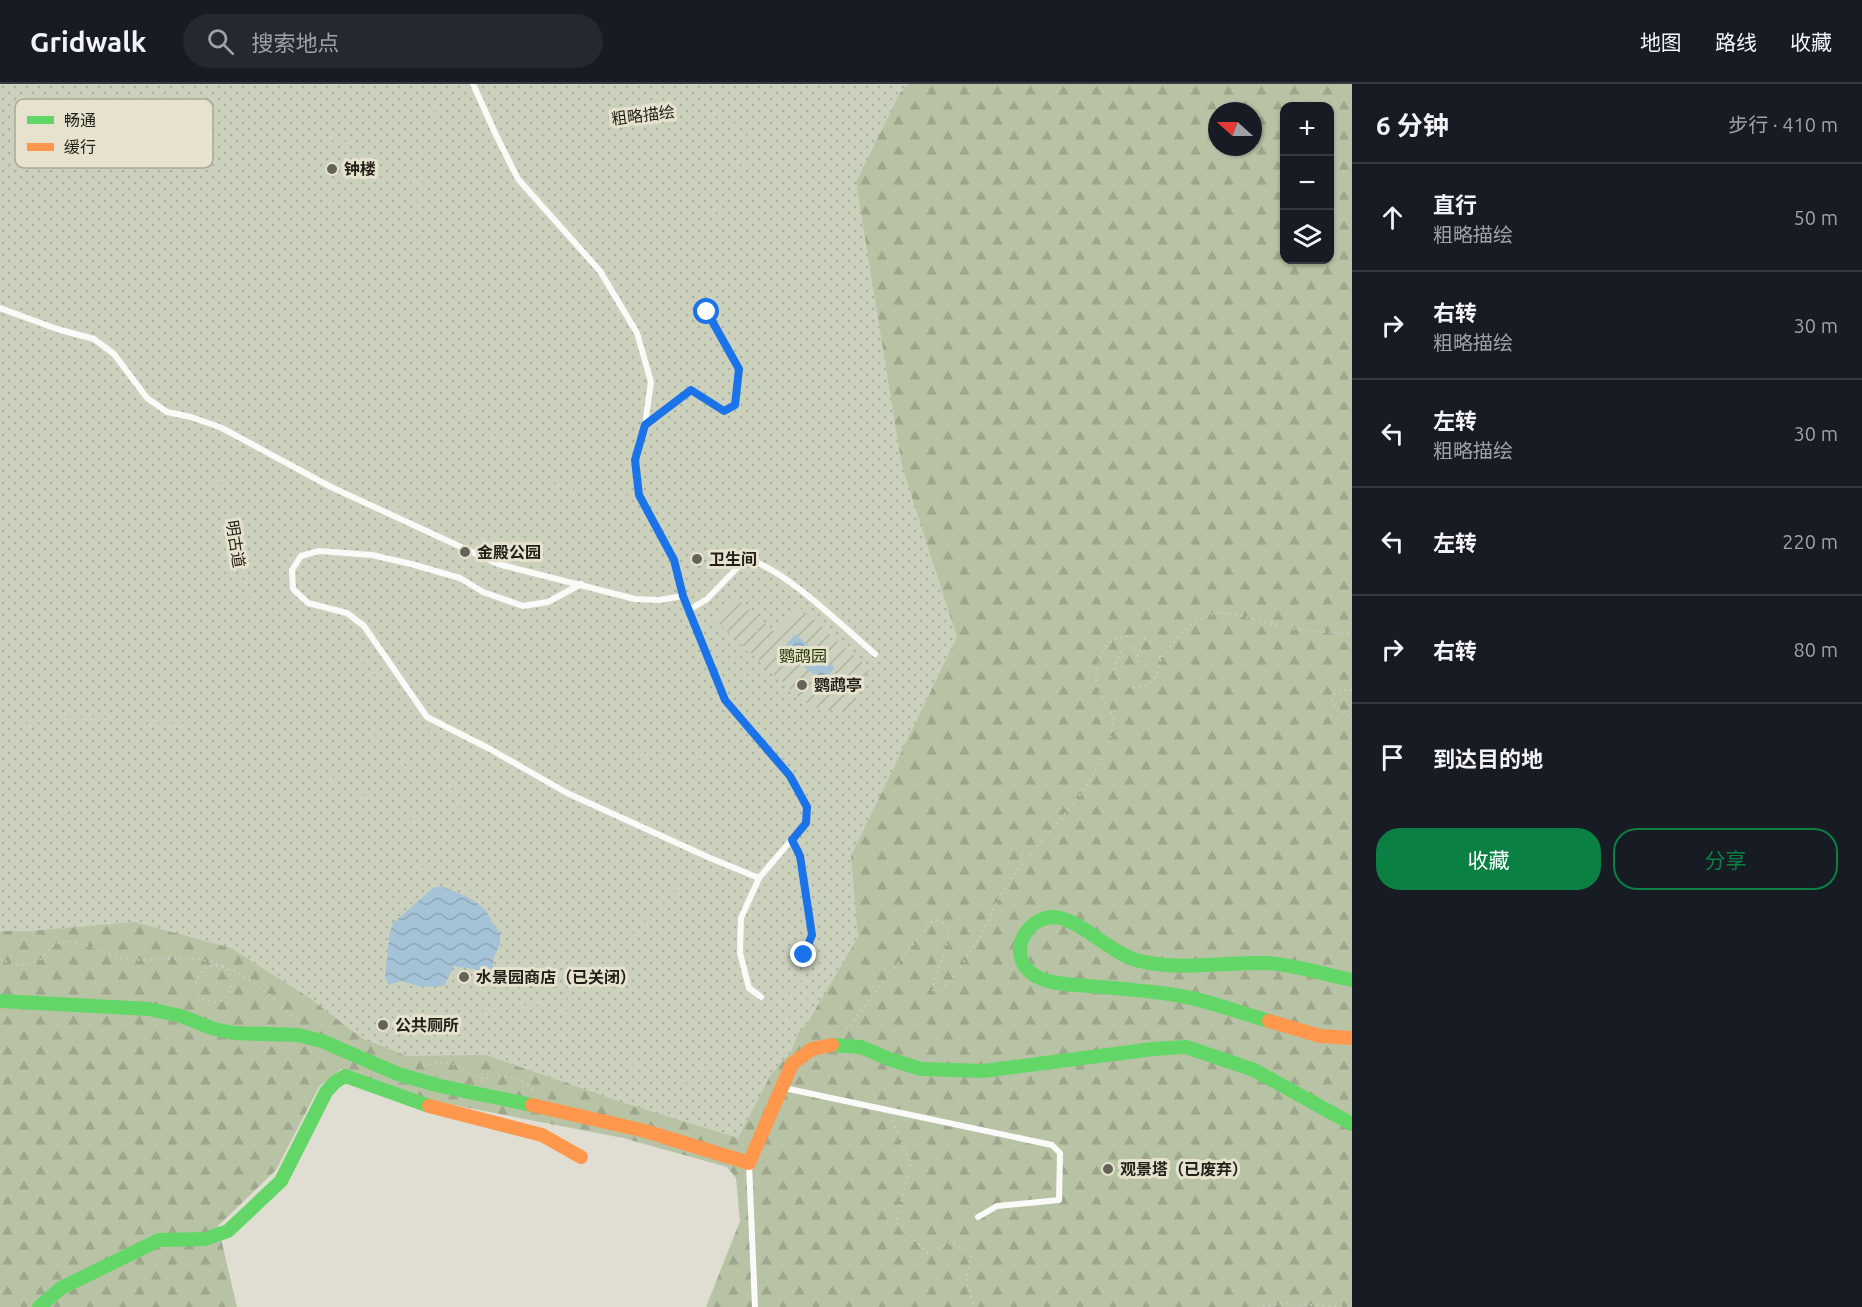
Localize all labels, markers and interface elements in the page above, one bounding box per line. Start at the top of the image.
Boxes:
search box [183,14,603,68]
icon: search [204,25,237,58]
text: Gridwalk [30,26,147,57]
text: 搜索地点 [252,30,340,55]
text: 地图 [1640,30,1682,54]
text: 路线 [1715,30,1757,54]
text: 收藏 [1790,30,1832,54]
legend [15,99,213,168]
street label: 粗略描绘 [610,102,676,128]
north arrow [1208,102,1262,156]
map controls [1280,102,1334,264]
button: + [1280,102,1334,156]
text: 畅通 [64,111,96,129]
text: 6 分钟 [1376,111,1449,140]
text: 步行 · 410 m [1728,113,1838,136]
text: 缓行 [64,138,96,156]
button: − [1280,156,1334,210]
place label: 钟楼 [344,160,376,178]
marker: 钟楼 [325,162,339,176]
text: 直行 [1433,192,1477,217]
icon: ahead [1376,201,1409,234]
text: 50 m [1794,206,1838,229]
button: layers [1280,210,1334,264]
text: 粗略描绘 [1433,223,1513,246]
route start [693,298,719,324]
text: 右转 [1433,300,1477,325]
icon: right [1376,309,1409,342]
text: 30 m [1794,314,1838,337]
text: 粗略描绘 [1433,331,1513,354]
text: 左转 [1433,408,1477,433]
icon: left [1376,417,1409,450]
text: 30 m [1794,422,1838,445]
text: 粗略描绘 [1433,439,1513,462]
street label: 明古道 [223,519,249,569]
icon: left [1376,525,1409,558]
text: 左转 [1433,530,1477,555]
text: 220 m [1782,530,1838,553]
place label: 金殿公园 [477,543,541,561]
marker: 金殿公园 [458,545,472,559]
place label: 卫生间 [709,550,757,568]
marker: 卫生间 [690,552,704,566]
icon: right [1376,633,1409,666]
text: 右转 [1433,638,1477,663]
text: 80 m [1794,638,1838,661]
park label: 鹦鹉园 [779,647,827,665]
place label: 鹦鹉亭 [814,676,862,694]
marker: 鹦鹉亭 [795,678,809,692]
icon: arrive [1376,741,1409,774]
text: 到达目的地 [1433,746,1543,771]
button: 收藏 [1376,828,1601,890]
button: 分享 [1613,828,1838,890]
route end [790,941,816,967]
place label: 水景园商店（已关闭） [476,968,636,986]
marker: 水景园商店（已关闭） [457,970,471,984]
place label: 公共厕所 [395,1016,459,1034]
marker: 公共厕所 [376,1018,390,1032]
place label: 观景塔（已废弃） [1120,1160,1248,1178]
marker: 观景塔（已废弃） [1101,1162,1115,1176]

